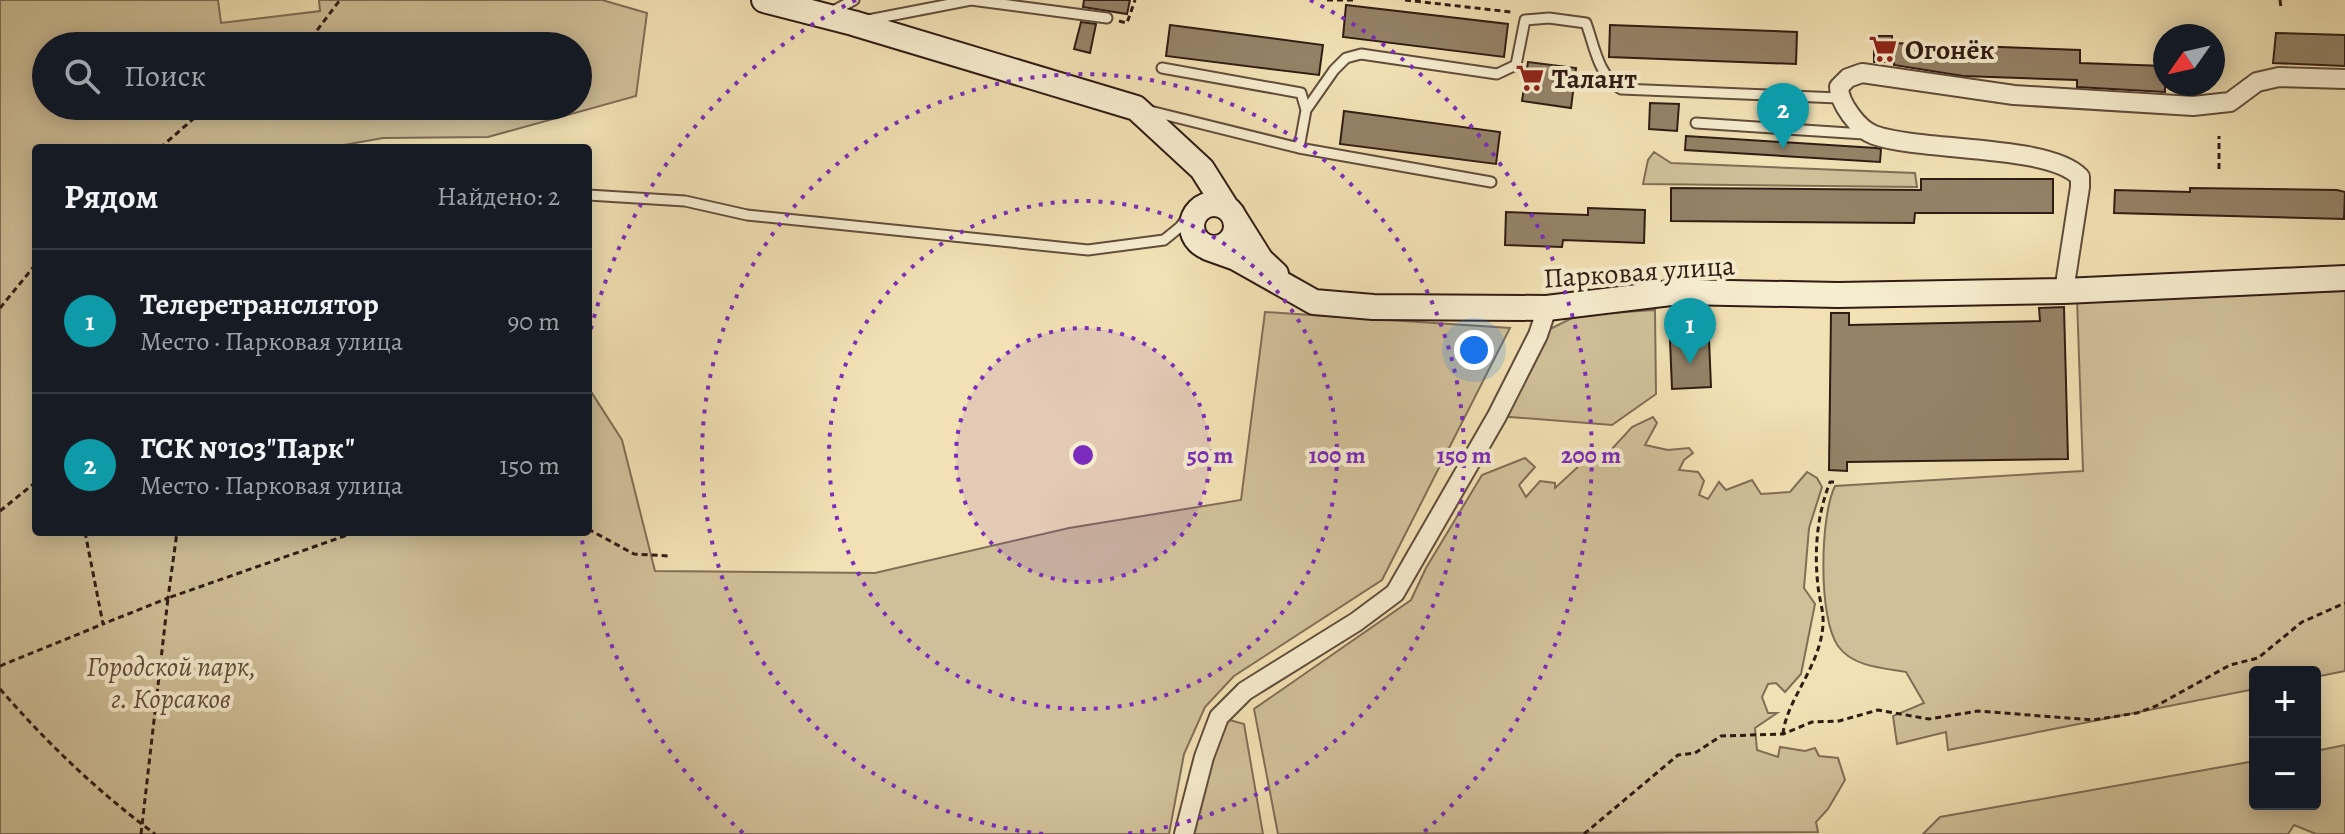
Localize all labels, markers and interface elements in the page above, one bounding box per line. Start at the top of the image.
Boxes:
north arrow [2153,24,2225,96]
place label: Огонёк [1905,31,1995,69]
search box [32,32,592,120]
supermarket icon: Огонёк [1868,34,1898,64]
icon: search [60,54,104,98]
text: Поиск [124,56,206,96]
place label: Талант [1552,60,1637,98]
supermarket icon: Талант [1515,63,1545,93]
pin: 2 [1757,83,1809,149]
text: Рядом [64,173,158,220]
text: Найдено: 2 [437,179,560,214]
street label: Парковая улица [1542,246,1736,298]
text: Телеретранслятор [140,284,379,324]
pin: 1 [1664,298,1716,364]
text: 1 [85,304,95,339]
text: 90 m [508,304,560,339]
text: Место · Парковая улица [140,324,403,359]
your location [1454,330,1494,370]
text: ГСК №103"Парк" [140,428,355,468]
text: 50 m [1187,439,1233,471]
text: 100 m [1308,439,1366,471]
text: 150 m [1436,439,1492,471]
text: 200 m [1561,439,1621,471]
centre of rings [1069,441,1097,469]
text: 2 [84,448,96,483]
text: 150 m [499,448,560,483]
text: Место · Парковая улица [140,468,403,503]
park label: Городской парк, г. Корсаков [86,648,256,718]
map controls [2249,666,2321,810]
button: + [2249,666,2321,738]
button: − [2249,738,2321,810]

